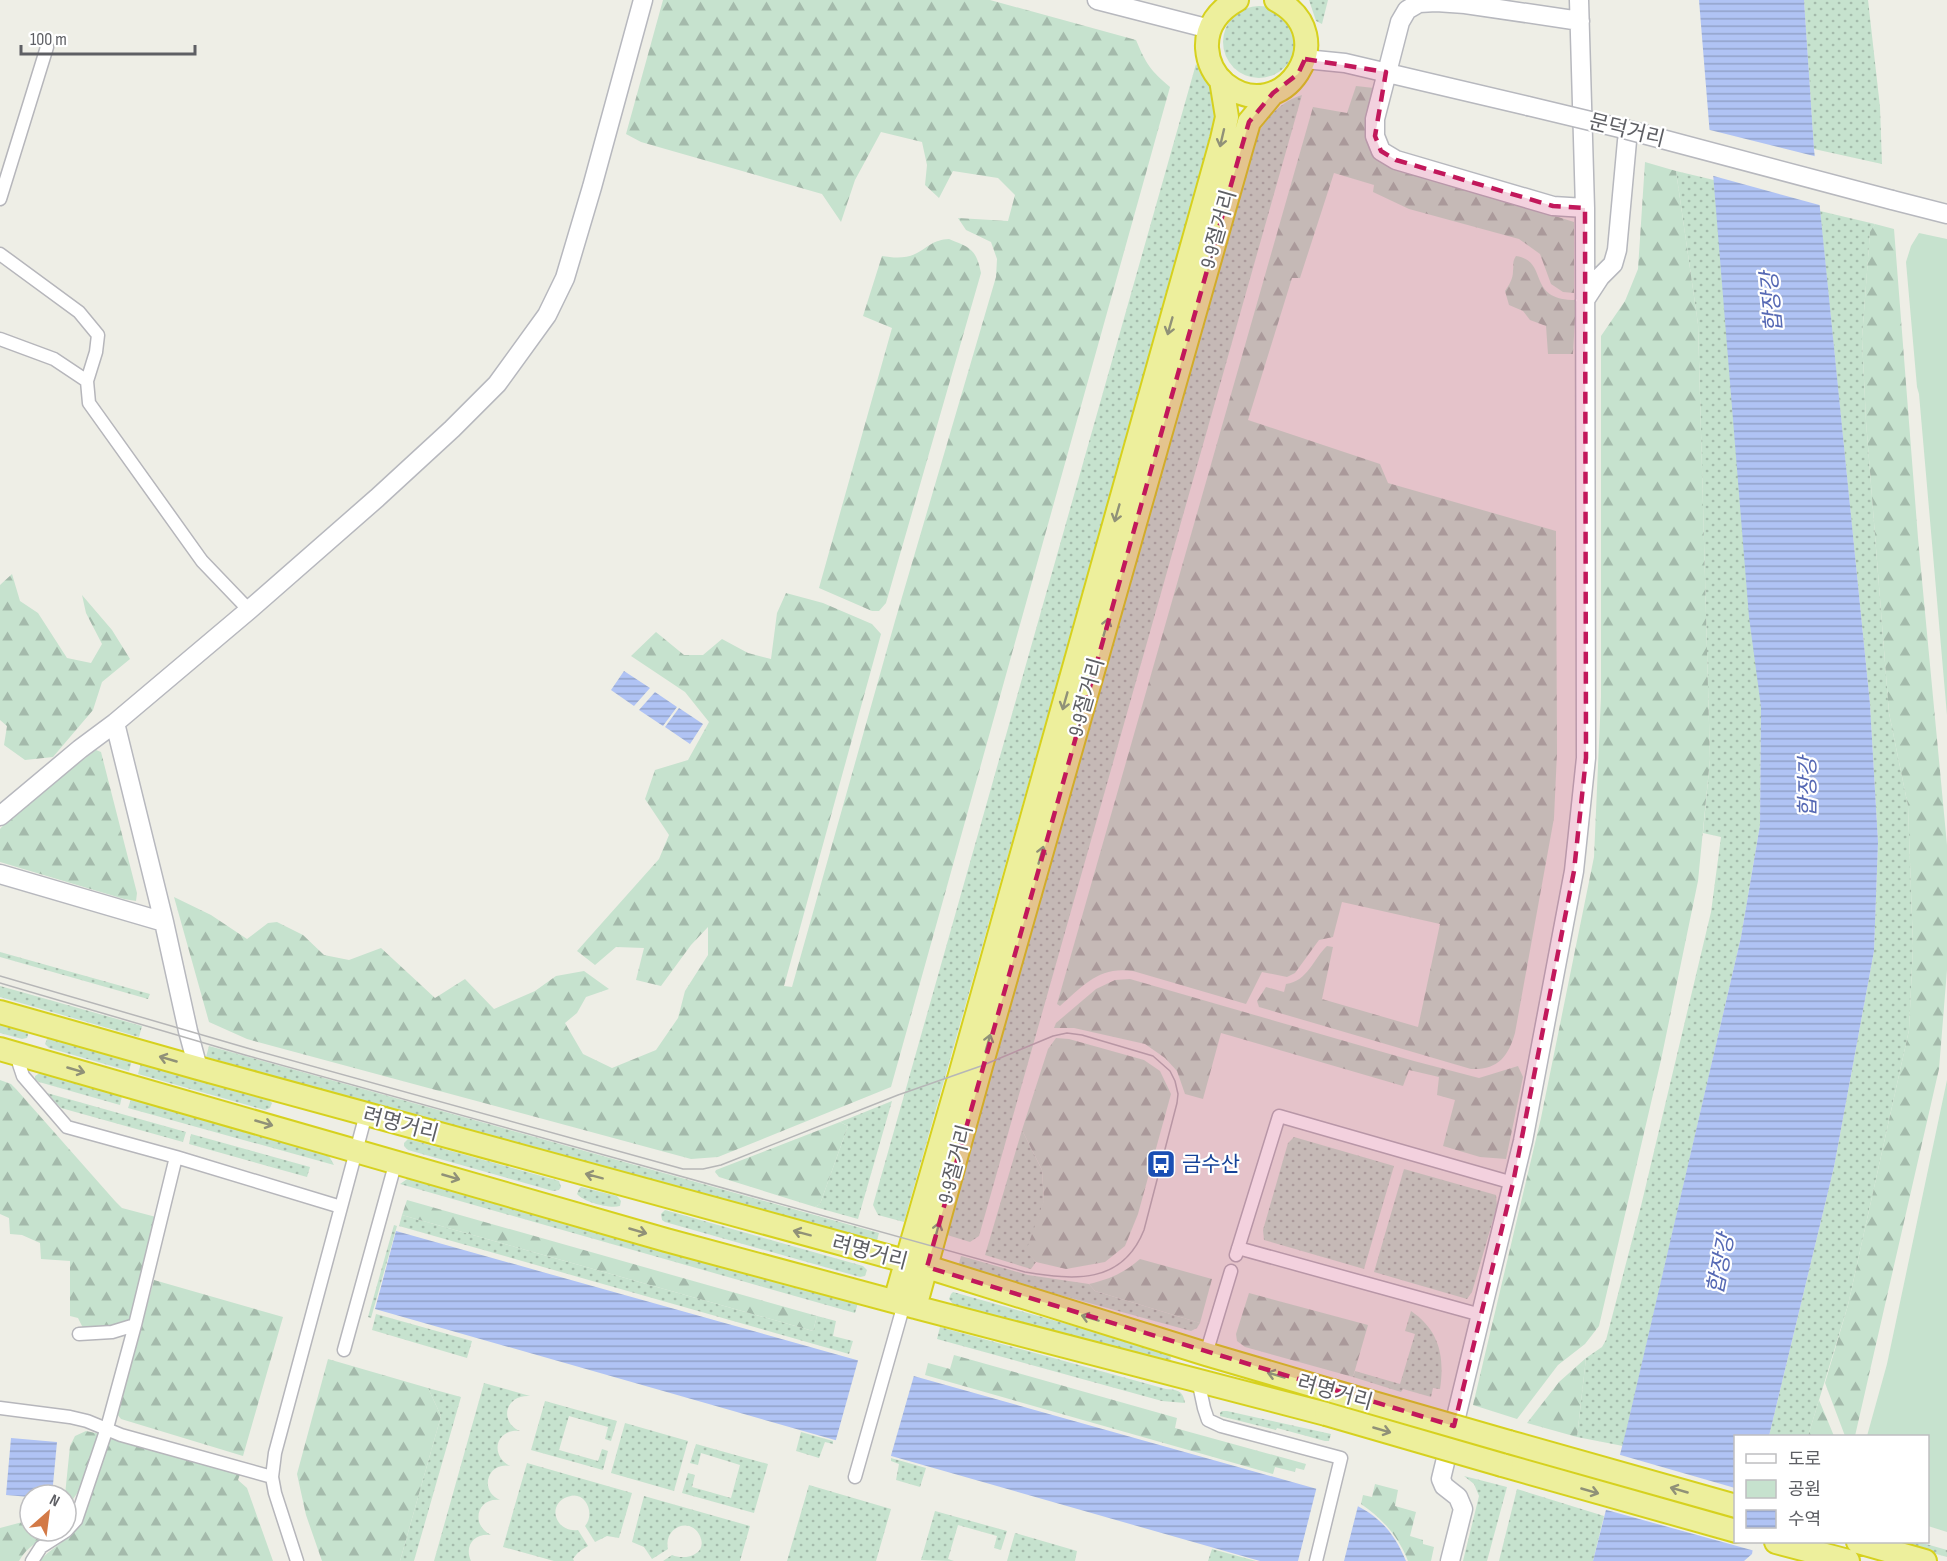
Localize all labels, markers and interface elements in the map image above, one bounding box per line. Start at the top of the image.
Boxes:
scale bar [21,18,195,56]
text: 100 m [30,29,67,50]
street label: 문덕거리 [1586,109,1667,152]
one-way arrow [1216,128,1228,147]
street label: 9·9절거리 [1195,187,1242,271]
water label: 합장강 [1756,268,1789,333]
one-way arrow [1164,316,1175,335]
one-way arrow [1111,503,1123,522]
one-way arrow [1100,618,1112,637]
street label: 9·9절거리 [1063,655,1110,739]
one-way arrow [1059,691,1070,710]
water label: 합장강 [1795,754,1822,817]
one-way arrow [1036,846,1047,865]
one-way arrow [983,1034,994,1053]
one-way arrow [159,1053,178,1064]
one-way arrow [66,1065,85,1076]
street label: 려명거리 [360,1102,441,1147]
one-way arrow [254,1118,273,1129]
street label: 9·9절거리 [933,1122,978,1206]
bus stop icon: 금수산 [1145,1148,1177,1180]
place label: 금수산 [1182,1152,1240,1177]
one-way arrow [584,1170,603,1182]
one-way arrow [441,1172,460,1183]
one-way arrow [931,1222,943,1241]
one-way arrow [628,1226,647,1237]
one-way arrow [793,1227,812,1238]
water label: 합장강 [1702,1229,1741,1297]
street label: 려명거리 [829,1230,910,1275]
one-way arrow [1081,1312,1100,1323]
one-way arrow [1267,1369,1286,1380]
street label: 려명거리 [1294,1370,1375,1415]
one-way arrow [1372,1425,1391,1436]
legend [1734,1435,1929,1543]
text: 도로 [1788,1449,1821,1470]
text: 공원 [1788,1479,1821,1500]
north arrow [18,1483,78,1543]
one-way arrow [1670,1484,1689,1495]
one-way arrow [1580,1486,1599,1497]
text: N [46,1491,63,1511]
text: 수역 [1788,1509,1821,1530]

